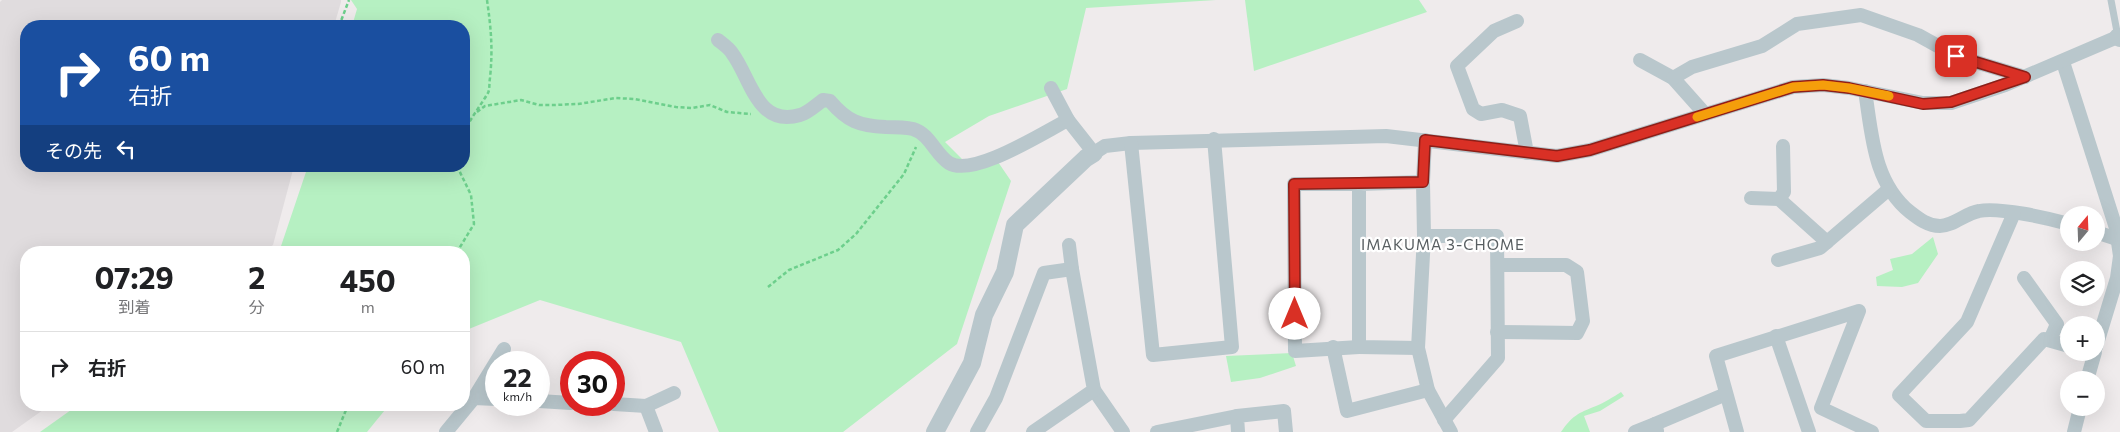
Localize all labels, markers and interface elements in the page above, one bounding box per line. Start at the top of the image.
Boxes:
text: 60 m [128,35,210,78]
pin [1935,35,1977,77]
icon: right [45,40,110,105]
icon: arrive [1942,42,1970,70]
text: 右折 [128,82,172,109]
icon: left [112,135,140,163]
text: その先 [45,139,102,162]
north arrow [2060,206,2105,251]
map controls [2060,206,2105,416]
district label: IMAKUMA 3-CHOME [1361,235,1525,253]
text: 07:29 [94,258,174,295]
text: 2 [248,258,265,295]
text: 450 [340,261,396,298]
button: layers [2060,261,2105,306]
position arrow [1268,287,1320,339]
text: 到着 [118,297,150,316]
text: 分 [249,297,265,316]
text: m [361,297,375,316]
button: + [2060,316,2105,361]
speed limit sign: 30 [560,351,625,416]
icon: right [45,353,73,381]
text: 60 m [401,355,445,378]
text: 右折 [88,356,126,379]
text: 22 [503,362,532,392]
button: − [2060,371,2105,416]
text: km/h [503,389,532,403]

